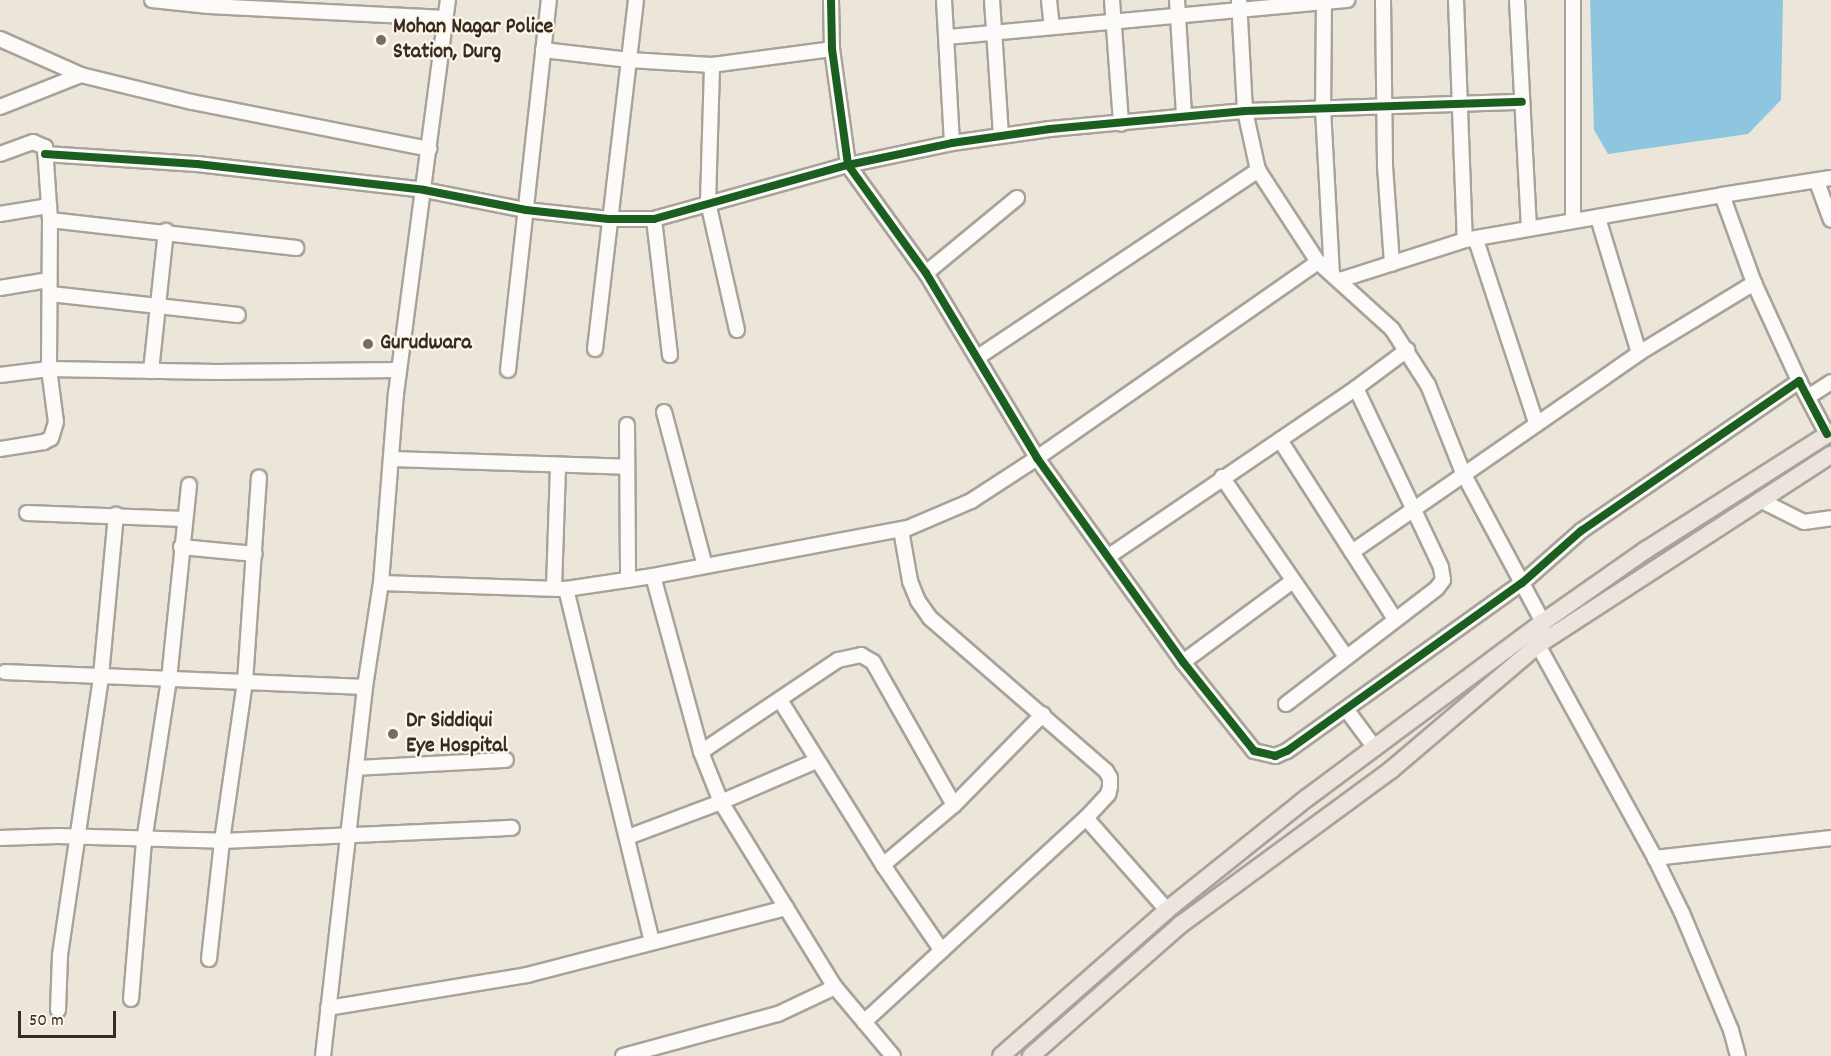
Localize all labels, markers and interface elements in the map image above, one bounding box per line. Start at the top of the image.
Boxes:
place label: Mohan Nagar Police Station, Durg [393,14,553,66]
marker: Mohan Nagar Police Station, Durg [374,33,388,47]
place label: Gurudwara [380,331,472,357]
marker: Gurudwara [361,337,375,351]
place label: Dr Siddiqui Eye Hospital [406,708,508,760]
marker: Dr Siddiqui Eye Hospital [384,725,402,743]
scale bar [21,999,118,1037]
text: 50 m [29,1009,64,1034]

